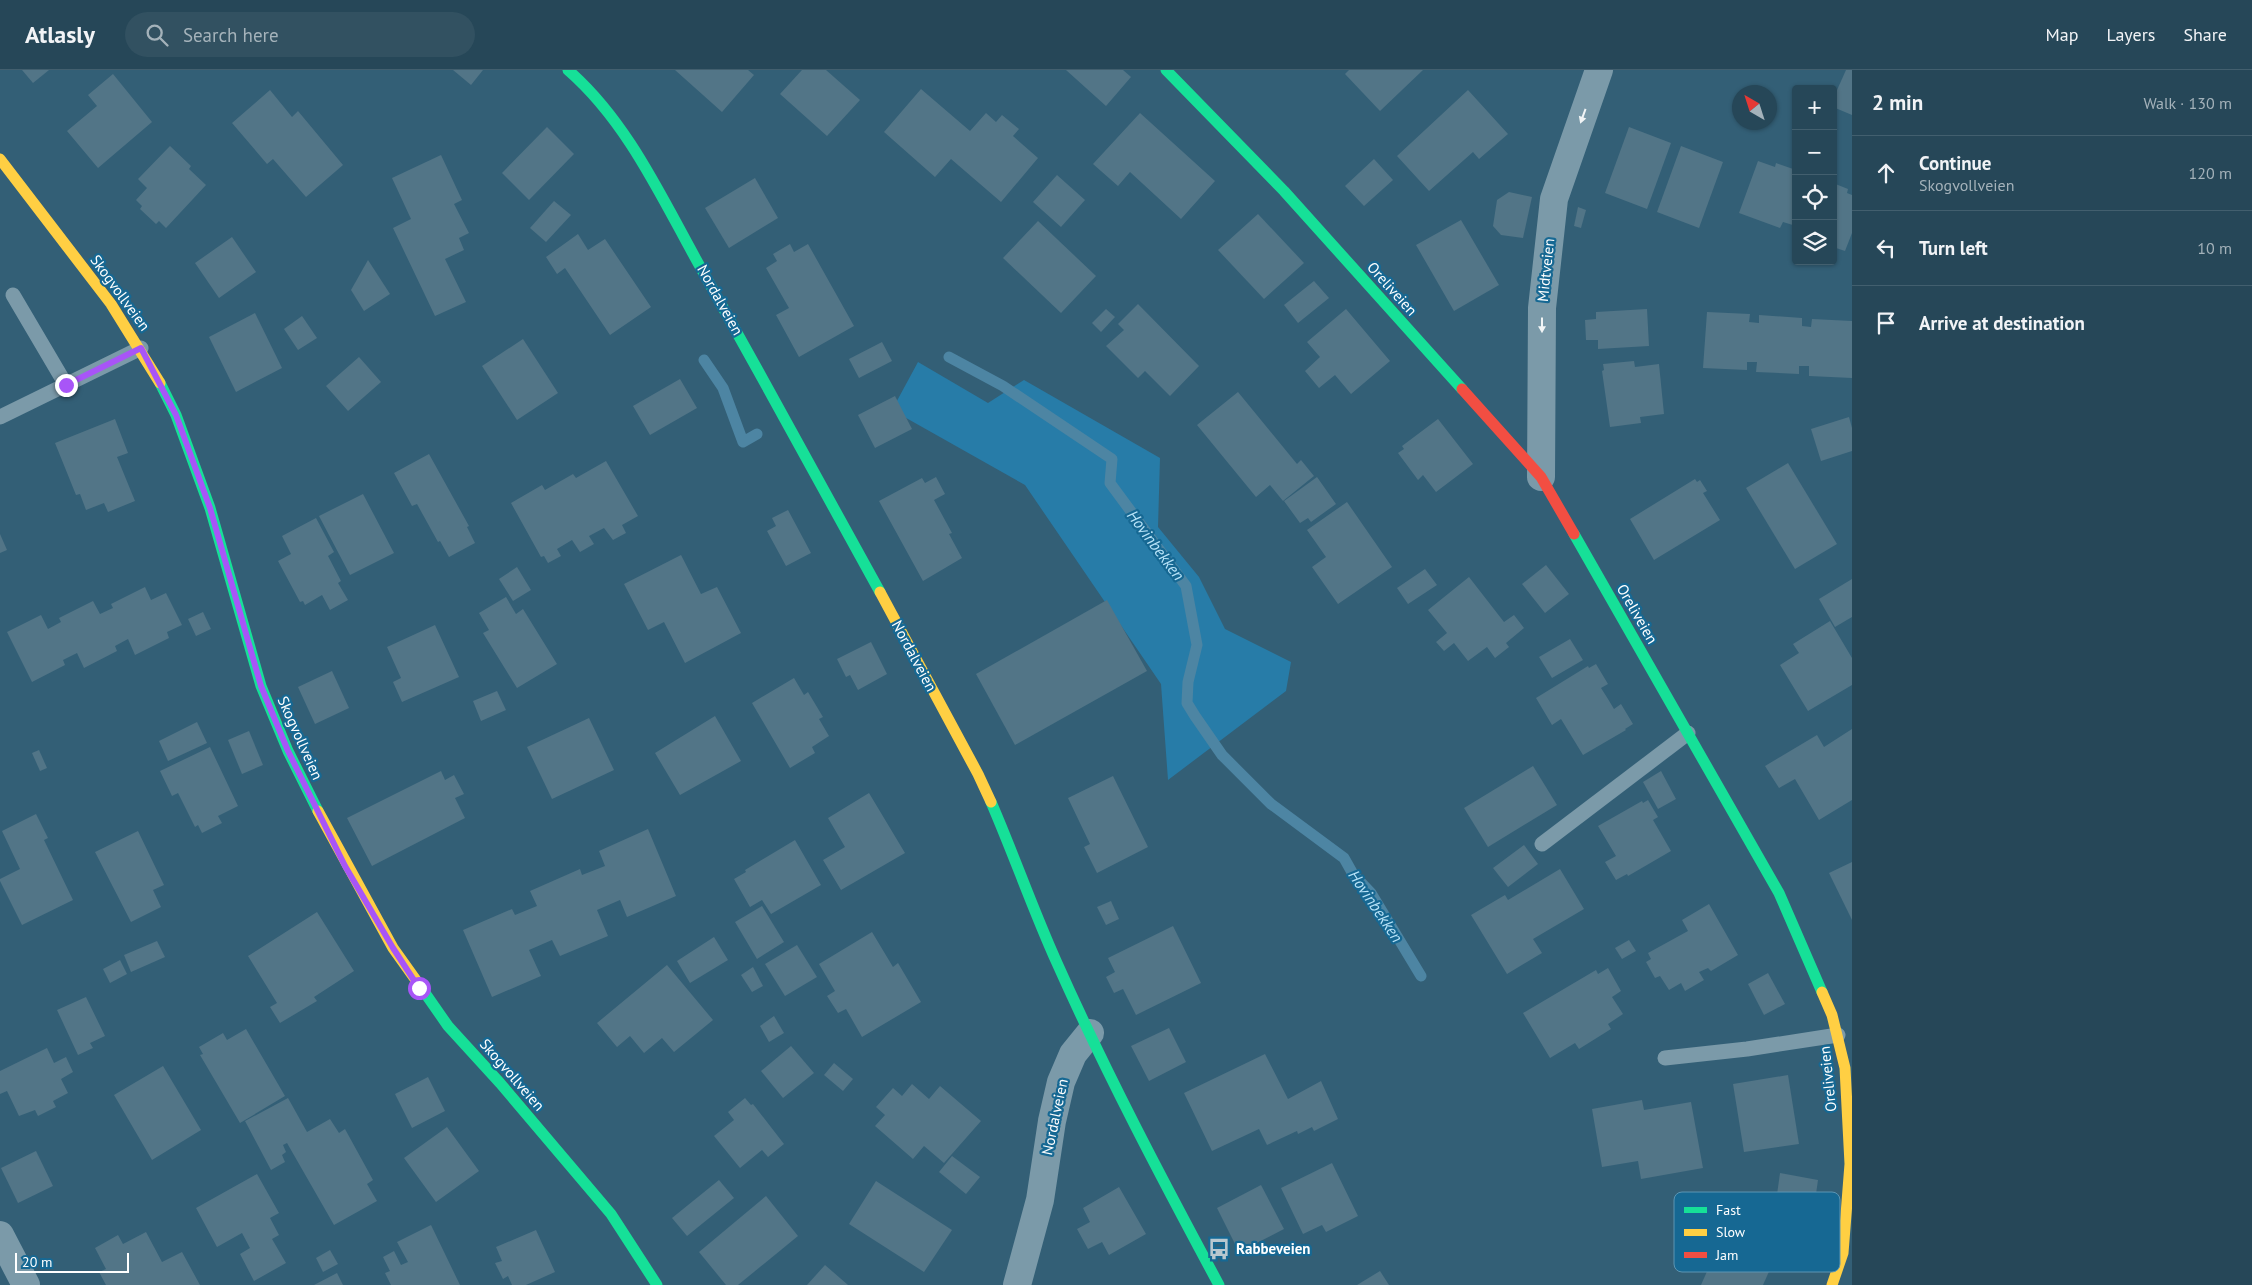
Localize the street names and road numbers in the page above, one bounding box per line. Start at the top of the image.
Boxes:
street label: Midtveien [1533,237,1558,303]
street label: Skogvollveien [86,251,154,334]
street label: Oreliveien [1363,258,1421,320]
street label: Nordalveien [693,261,748,338]
street label: Oreliveien [1613,580,1662,647]
street label: Nordalveien [888,617,941,695]
street label: Skogvollveien [274,693,327,783]
street label: Skogvollveien [476,1035,549,1115]
street label: Oreliveien [1815,1045,1840,1113]
street label: Nordalveien [1037,1077,1072,1157]

